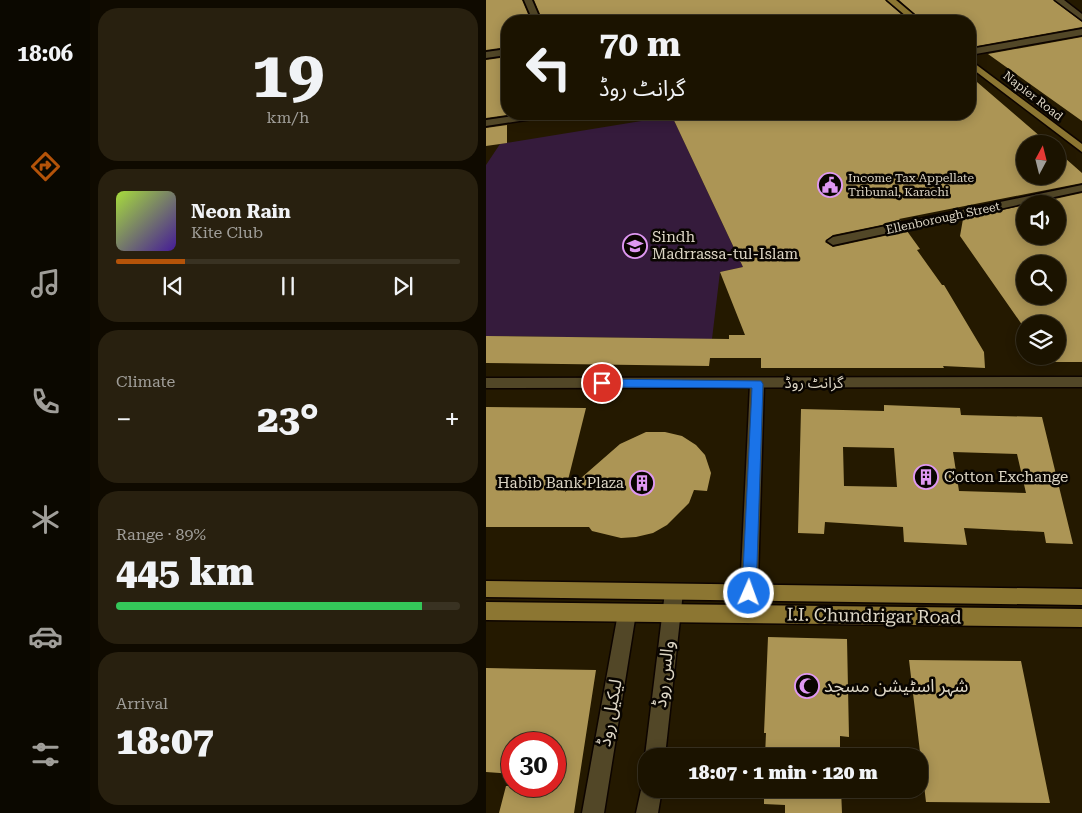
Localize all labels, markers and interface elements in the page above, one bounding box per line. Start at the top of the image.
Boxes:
text: 70 m [599,24,681,65]
icon: left [516,35,581,100]
text: 19 [252,37,324,113]
text: 18:06 [17,41,73,66]
street label: Napier Road [1000,68,1066,124]
text: گرانٹ روڈ [599,76,685,101]
text: km/h [267,108,309,127]
north arrow [1016,135,1066,185]
map controls [1016,135,1066,365]
icon: directions [28,149,63,184]
place label: Income Tax Appellate Tribunal, Karachi [848,171,974,199]
public building icon: Income Tax Appellate Tribunal, Karachi [817,172,843,198]
button: sound [1016,195,1066,245]
street label: Ellenborough Street [885,199,1002,237]
text: Neon Rain [191,200,291,223]
text: Kite Club [191,223,263,242]
place label: Sindh Madrrassa-tul-Islam [652,228,799,263]
school or university icon: Sindh Madrrassa-tul-Islam [622,233,648,259]
button: search [1016,255,1066,305]
icon: music [28,266,63,301]
icon: previous [159,272,187,300]
icon: pause [274,272,302,300]
icon: next [389,272,417,300]
button: layers [1016,315,1066,365]
pin [581,362,623,404]
icon: arrive [588,369,616,397]
text: Climate [116,372,175,391]
street label: گرانٹ روڈ [785,374,844,392]
icon: phone [28,384,63,419]
text: 23° [257,397,319,441]
text: − [116,403,132,436]
text: + [444,403,460,436]
building icon: Cotton Exchange [913,464,939,490]
place label: Cotton Exchange [944,468,1068,486]
building icon: Habib Bank Plaza [629,470,655,496]
place label: Habib Bank Plaza [497,474,624,492]
icon: climate [28,502,63,537]
text: Range · 89% [116,525,206,544]
text: 445 km [116,550,254,594]
position arrow [722,566,774,618]
street label: I.I. Chundrigar Road [786,603,962,628]
icon: car [28,619,63,654]
street label: والس روڈ [649,639,679,709]
mosque icon: شہر اسٹیشن مسجد [794,673,820,699]
place label: شہر اسٹیشن مسجد [824,675,968,697]
street label: لیکیل روڈ [593,678,627,748]
text: Arrival [116,694,168,713]
text: 18:07 [116,719,214,763]
speed limit sign: 30 [501,732,566,797]
icon: filters [28,737,63,772]
text: 18:07 · 1 min · 120 m [688,761,878,784]

